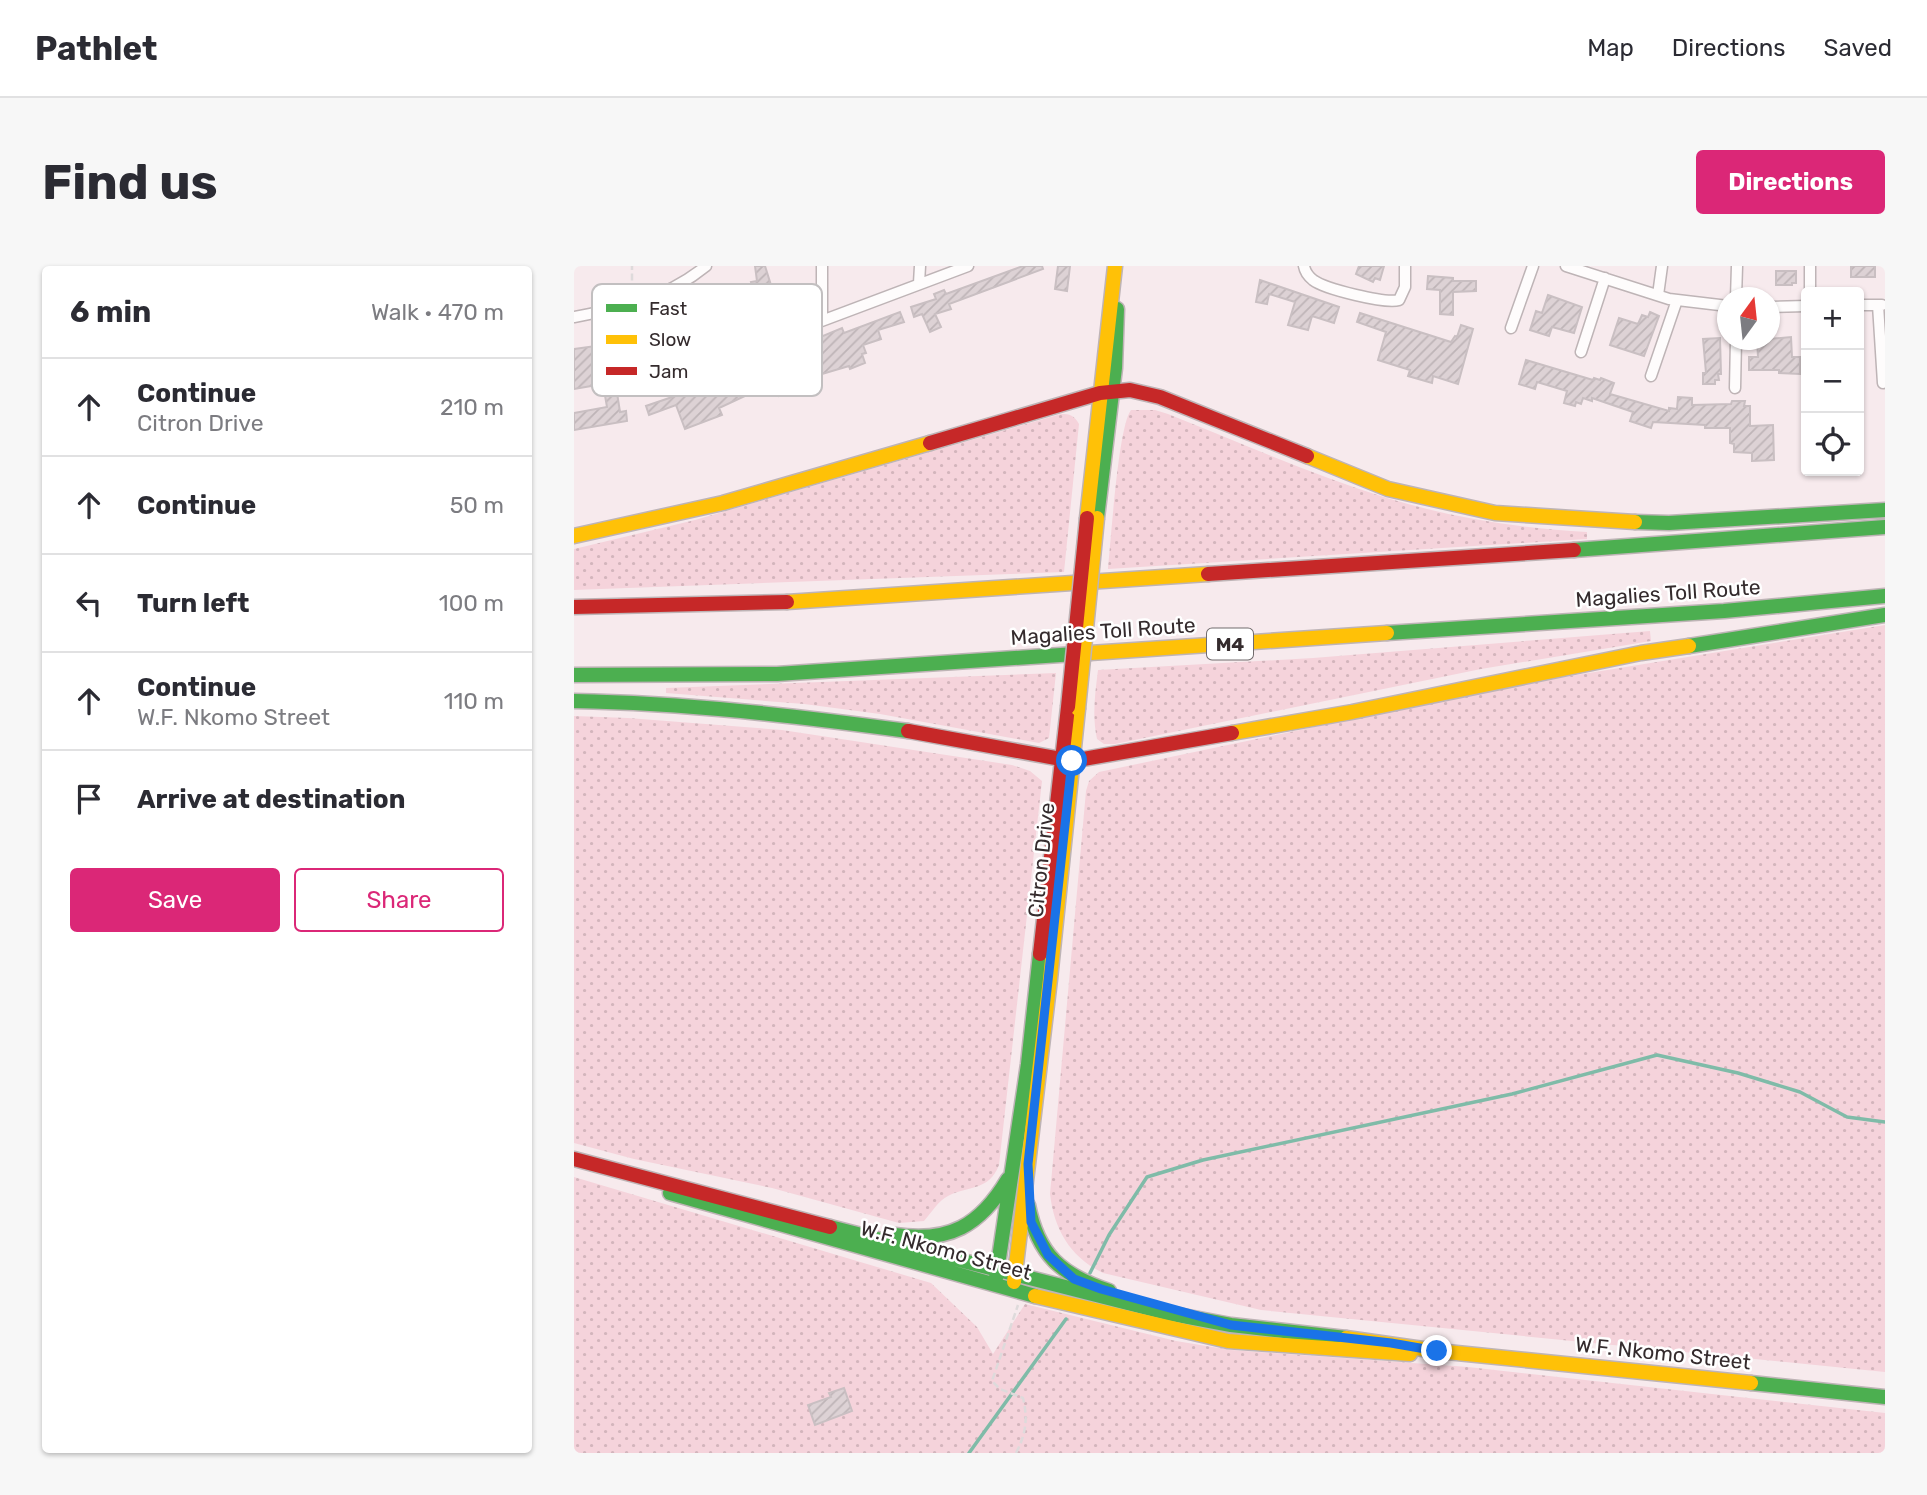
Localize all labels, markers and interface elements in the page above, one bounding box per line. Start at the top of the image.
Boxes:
text: Pathlet [35,29,158,68]
text: Map [1587,34,1634,62]
text: Directions [1672,34,1785,62]
text: Saved [1823,34,1892,62]
button: Directions [1696,150,1885,214]
text: Find us [42,153,218,211]
legend [592,284,822,396]
north arrow [1717,287,1780,350]
map controls [1801,287,1864,476]
button: + [1801,287,1864,350]
text: 6 min [70,294,151,330]
text: Fast [649,297,688,320]
text: Walk · 470 m [371,298,504,326]
text: Slow [649,328,691,351]
button: − [1801,350,1864,413]
text: Jam [649,360,688,383]
text: Continue [137,378,256,409]
icon: ahead [70,388,108,426]
text: 210 m [440,393,504,421]
text: Citron Drive [137,409,264,437]
button: locate [1801,413,1864,476]
icon: ahead [70,486,108,524]
text: Continue [137,490,256,521]
text: 50 m [450,491,504,519]
street label: Magalies Toll Route [1575,574,1761,612]
icon: left [70,584,108,622]
text: Turn left [137,588,249,619]
text: 100 m [439,589,504,617]
street label: Magalies Toll Route [1010,612,1196,650]
road number: M4 [1207,628,1253,660]
text: Continue [137,672,256,703]
icon: ahead [70,682,108,720]
text: 110 m [444,687,504,715]
text: W.F. Nkomo Street [137,703,330,731]
route start [1056,745,1087,776]
icon: arrive [70,780,108,818]
text: Arrive at destination [137,784,405,815]
street label: Citron Drive [1023,801,1059,919]
button: Save [70,868,280,932]
button: Share [294,868,504,932]
street label: W.F. Nkomo Street [858,1215,1034,1285]
street label: W.F. Nkomo Street [1574,1331,1752,1375]
route end [1421,1335,1452,1366]

